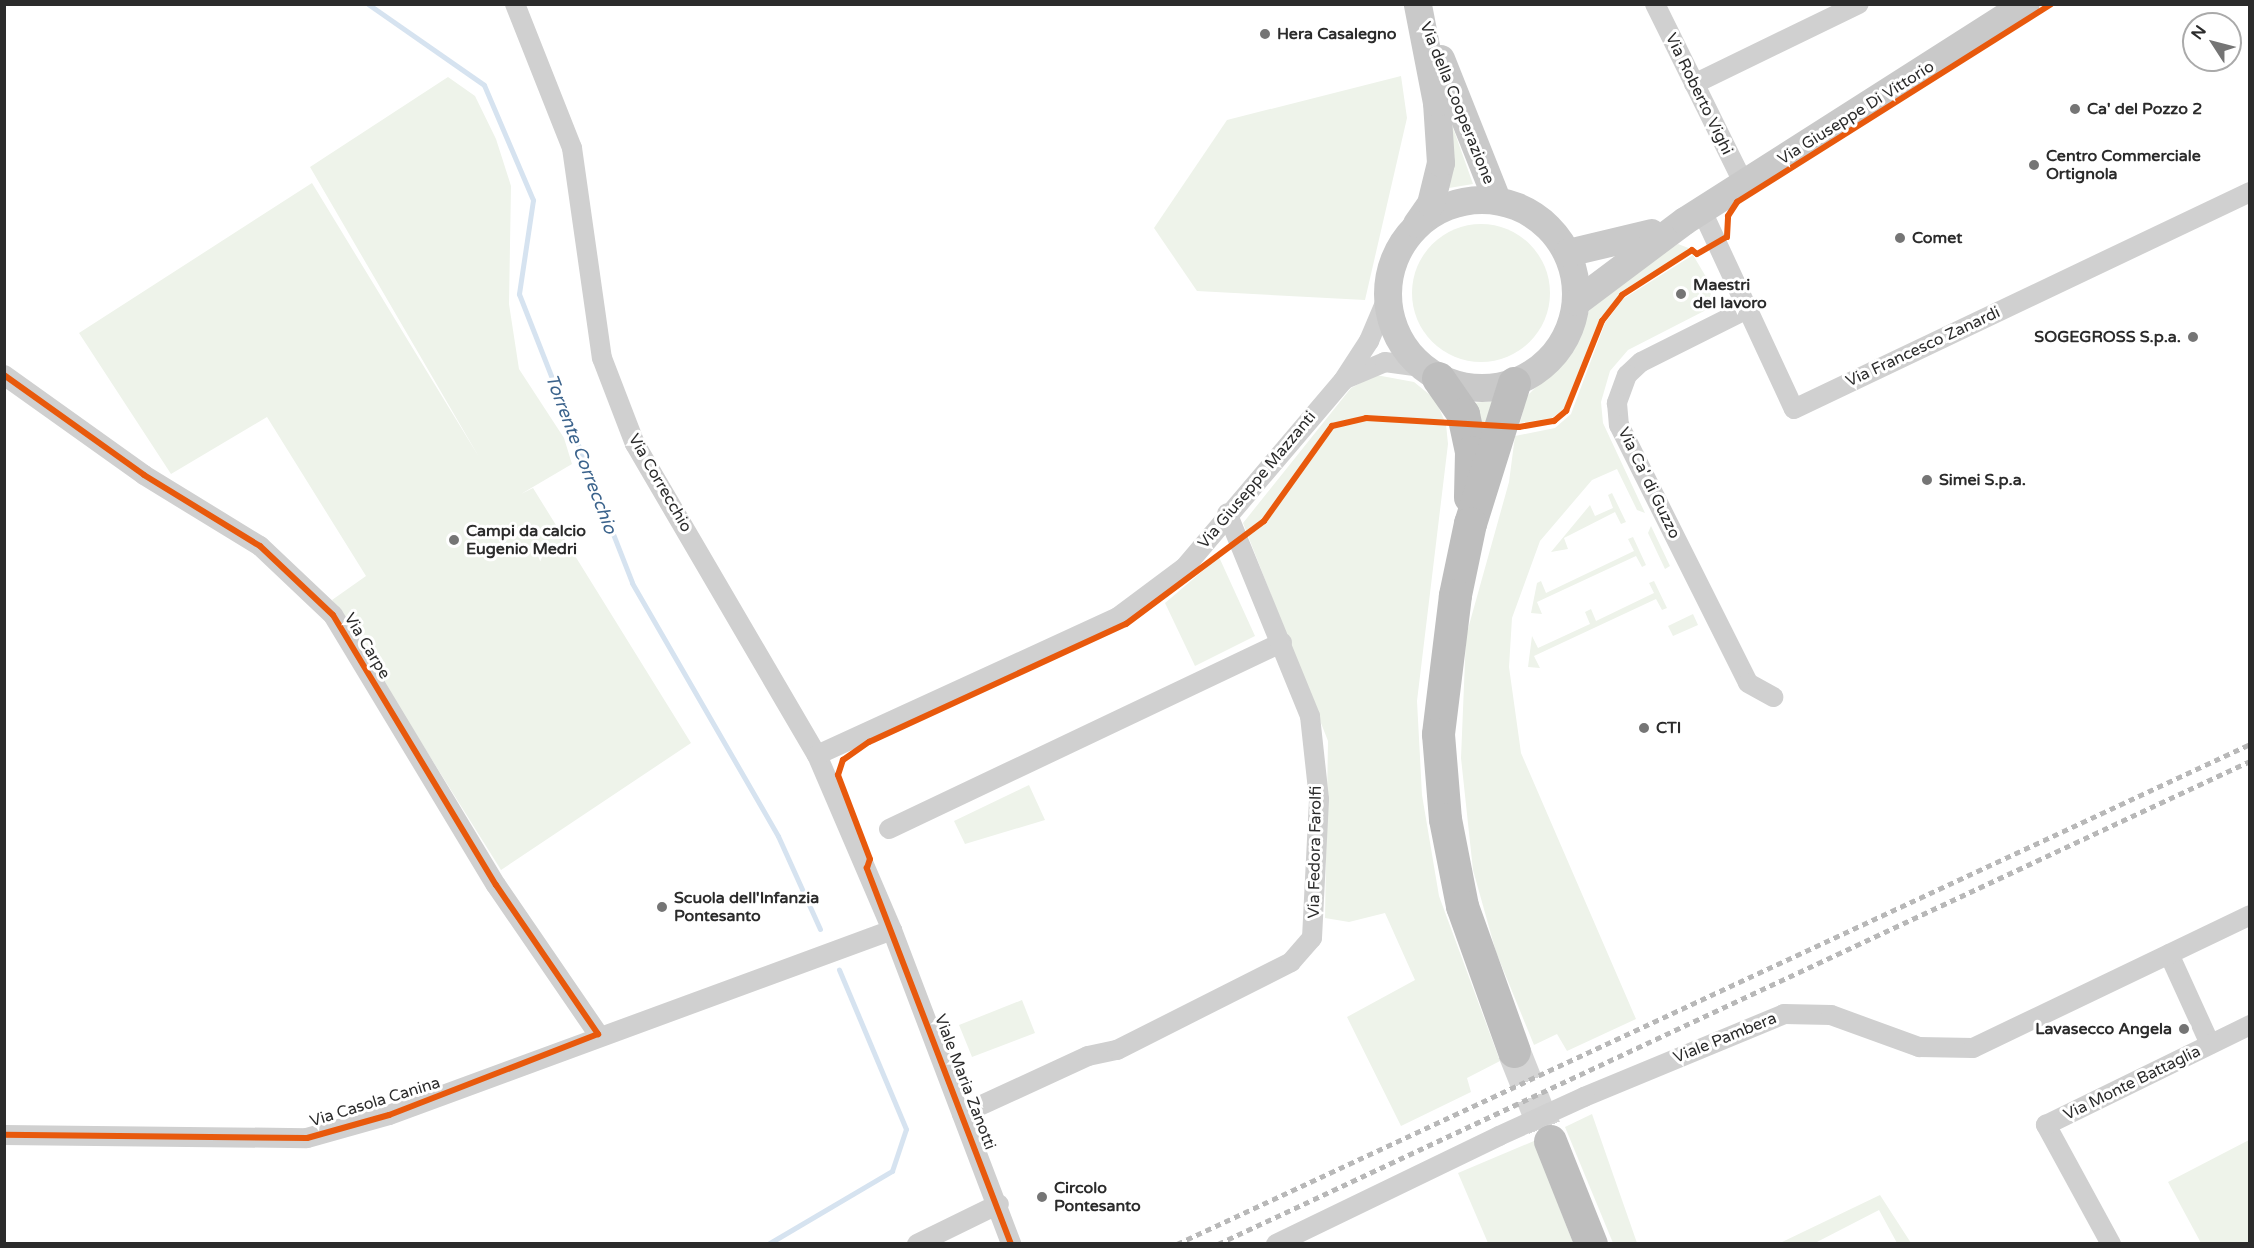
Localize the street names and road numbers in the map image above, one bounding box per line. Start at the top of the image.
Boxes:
street label: Via della Cooperazione [1416,19,1498,187]
street label: Via Roberto Vighi [1661,30,1737,158]
street label: Via Giuseppe Di Vittorio [1774,57,1938,169]
street label: Via Francesco Zanardi [1843,303,2003,391]
street label: Via Giuseppe Mazzanti [1194,408,1320,552]
street label: Via Ca' di Guzzo [1614,424,1684,542]
street label: Via Correcchio [624,430,696,536]
street label: Via Carpe [340,610,394,682]
street label: Via Fedora Farolfi [1304,786,1326,918]
street label: Viale Pambera [1671,1009,1779,1067]
street label: Viale Maria Zanotti [930,1012,1000,1152]
street label: Via Monte Battaglia [2060,1042,2204,1124]
street label: Via Casola Canina [307,1073,443,1131]

